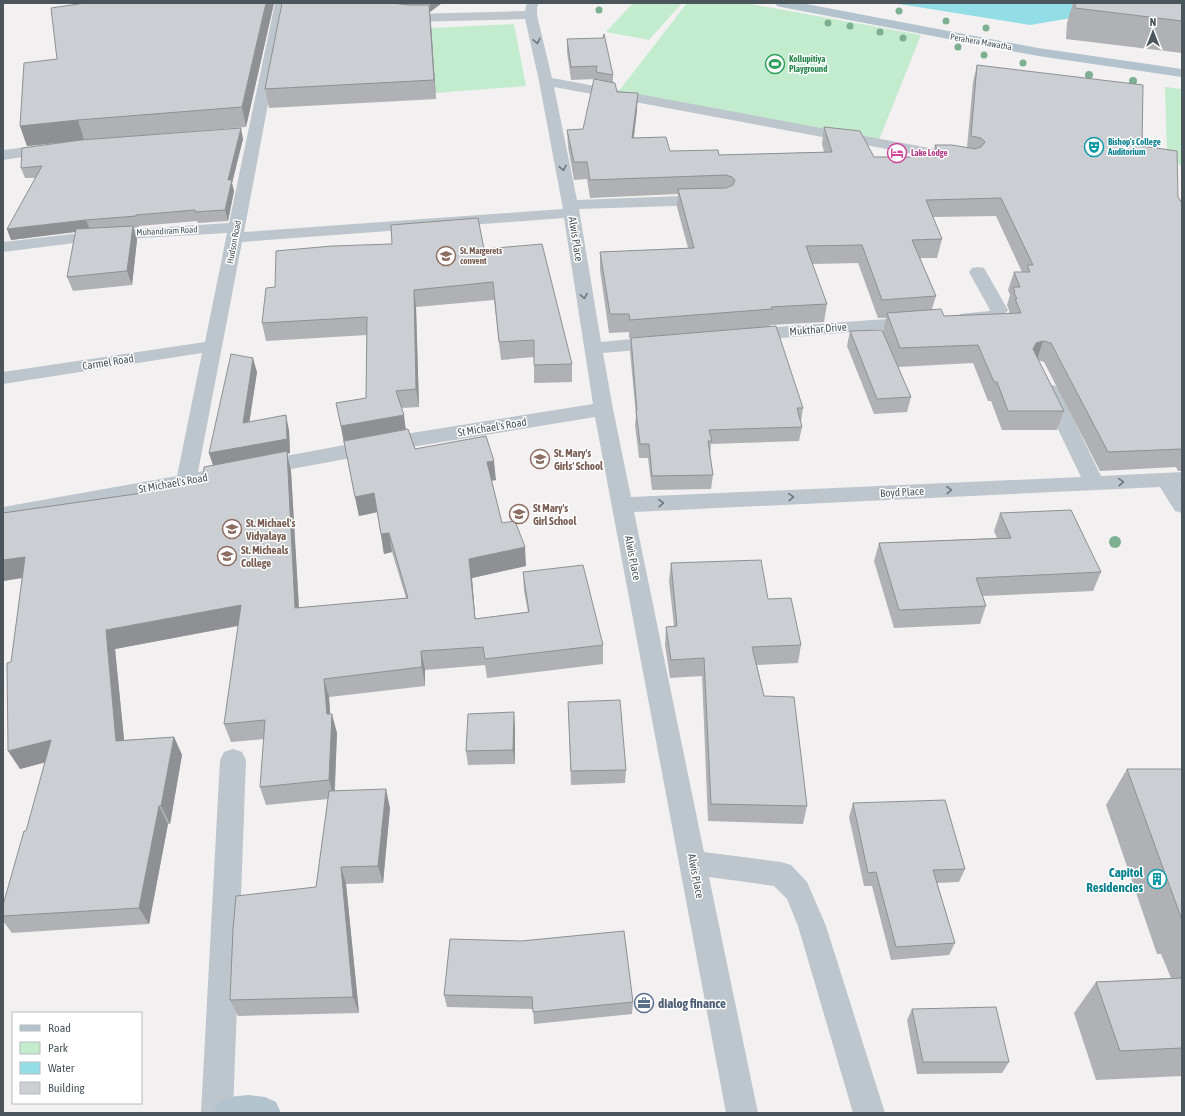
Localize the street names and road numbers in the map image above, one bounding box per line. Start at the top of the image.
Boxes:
street label: Perahera Mawatha [949,32,1013,52]
street label: Alwis Place [567,216,585,262]
street label: Hudson Road [225,219,243,265]
street label: Muhandiram Road [136,224,198,238]
street label: Mukthar Drive [789,321,847,337]
street label: Carmel Road [82,352,134,372]
street label: St Michael's Road [457,416,527,438]
street label: St Michael's Road [138,471,208,495]
street label: Boyd Place [880,485,924,499]
street label: Alwis Place [623,535,643,581]
street label: Alwis Place [686,853,706,899]

